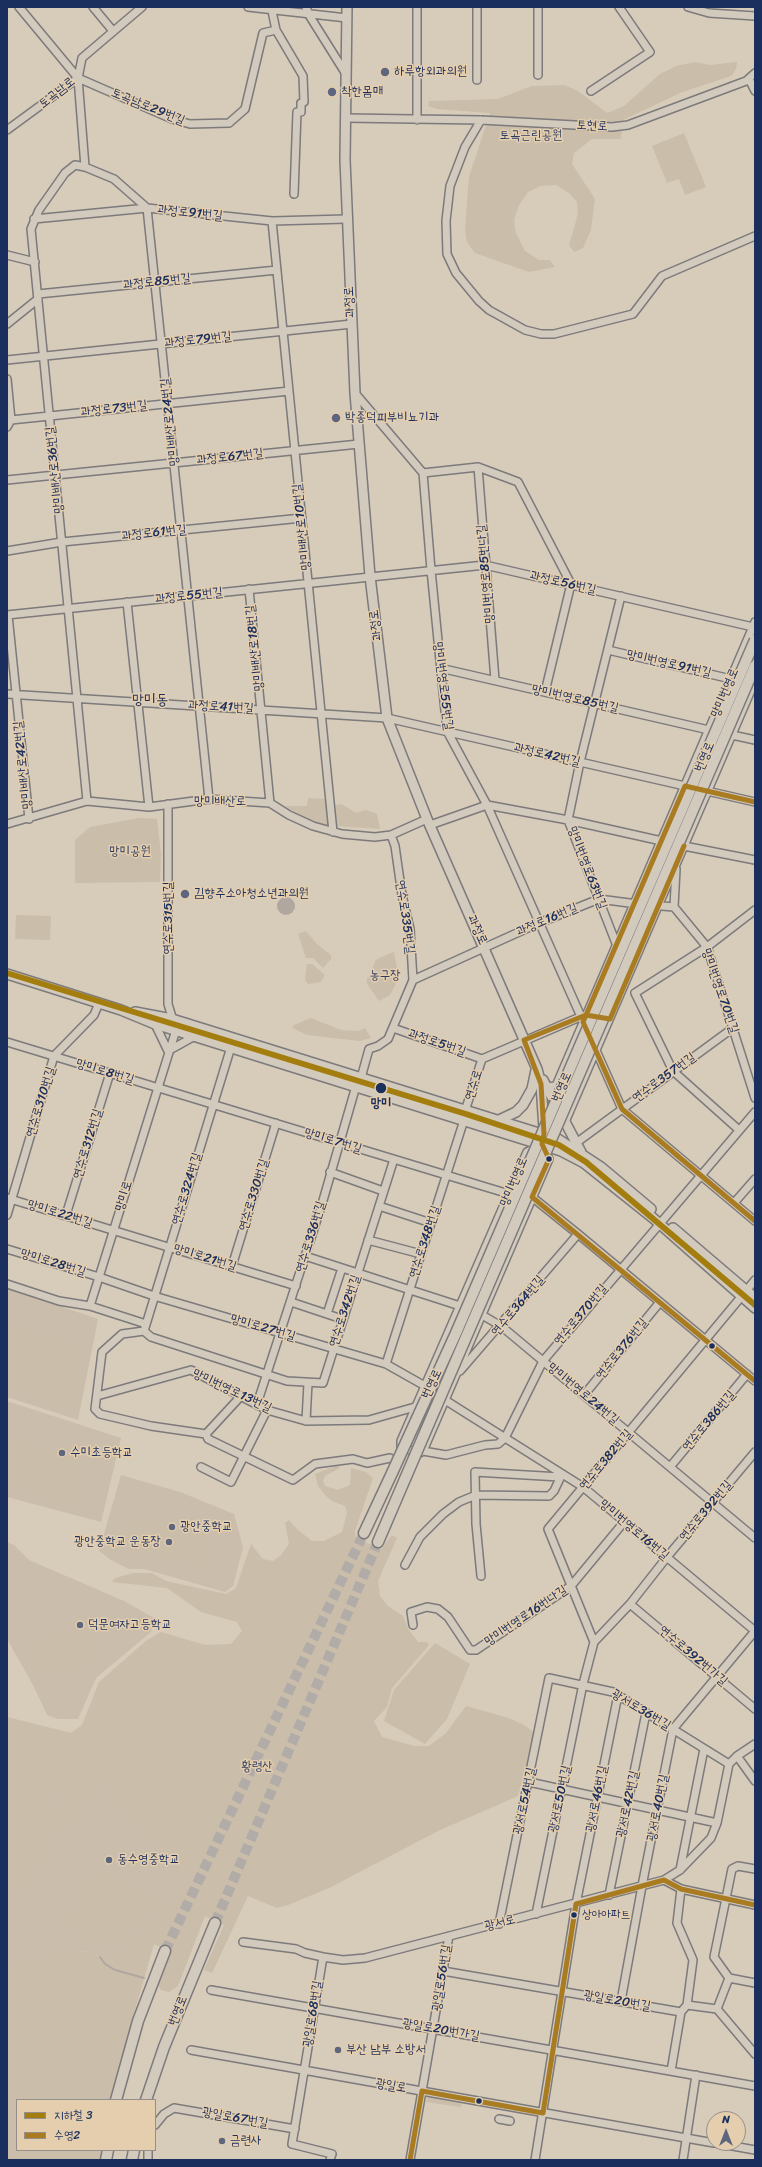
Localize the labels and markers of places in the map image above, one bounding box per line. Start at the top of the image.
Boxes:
place label: 하루항외과의원 [394,64,467,80]
marker: 하루항외과의원 [379,66,391,78]
place label: 착한몸매 [341,84,383,100]
marker: 착한몸매 [326,86,338,98]
place label: 박종덕피부비뇨기과 [345,410,439,426]
marker: 박종덕피부비뇨기과 [330,412,342,424]
place label: 김향주소아청소년과의원 [194,886,309,902]
marker: 김향주소아청소년과의원 [179,888,191,900]
marker: 망미 [374,1081,388,1095]
place label: 망미 [371,1096,391,1112]
unlabelled marker [544,1154,554,1164]
unlabelled marker [707,1341,717,1351]
place label: 수미초등학교 [70,1445,133,1461]
marker: 수미초등학교 [57,1448,67,1458]
place label: 광안중학교 [180,1519,232,1535]
marker: 광안중학교 [167,1522,177,1532]
place label: 광안중학교 운동장 [74,1534,161,1550]
marker: 광안중학교 운동장 [164,1537,174,1547]
place label: 덕문여자고등학교 [88,1617,172,1633]
marker: 덕문여자고등학교 [75,1620,85,1630]
place label: 동수영중학교 [117,1852,180,1868]
marker: 동수영중학교 [104,1855,114,1865]
place label: 상아아파트 [582,1908,630,1922]
marker: 상아아파트 [569,1910,579,1920]
place label: 부산 남부 소방서 [346,2042,426,2058]
marker: 부산 남부 소방서 [333,2045,343,2055]
unlabelled marker [474,2096,484,2106]
place label: 금련사 [230,2133,261,2149]
marker: 금련사 [217,2136,227,2146]

